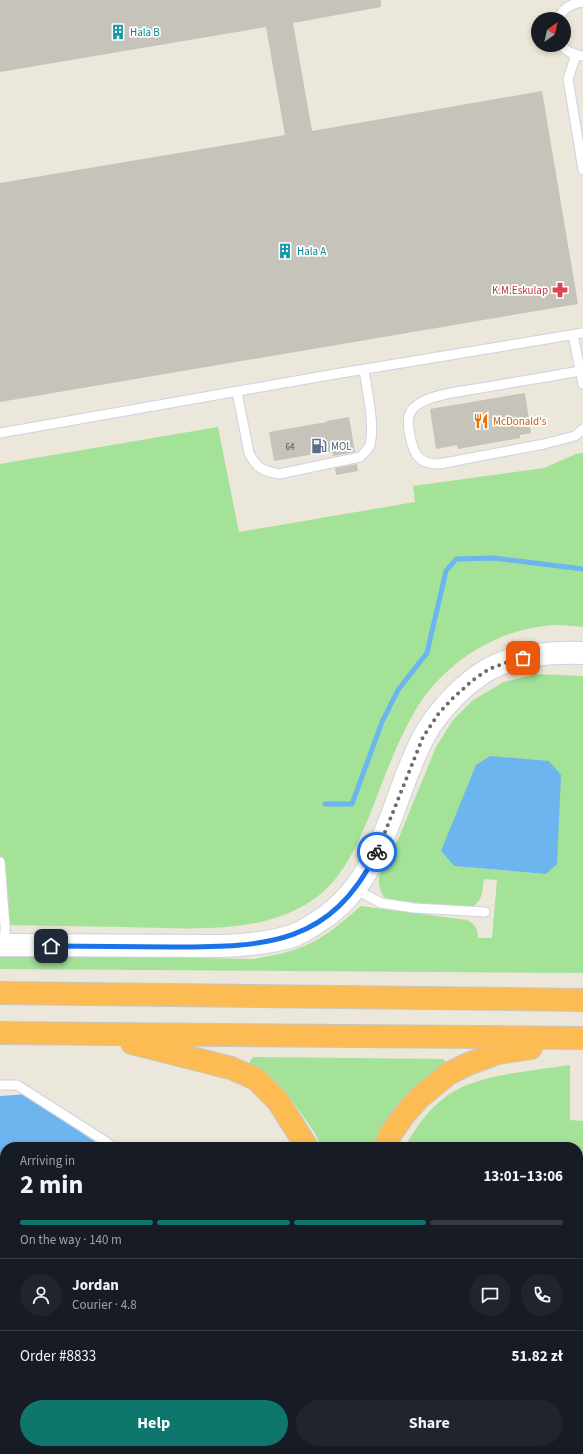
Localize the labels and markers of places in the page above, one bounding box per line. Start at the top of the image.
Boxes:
building icon: Hala B [109,23,127,41]
place label: Hala B [130,25,160,40]
building icon: Hala A [276,242,294,260]
place label: Hala A [297,244,326,259]
pharmacy icon: K.M.Eskulap [551,281,569,299]
place label: K.M.Eskulap [492,283,548,298]
restaurant icon: McDonald's [472,412,490,430]
place label: McDonald's [493,414,547,429]
fuel station icon: MOL [310,437,328,455]
place label: MOL [331,439,352,454]
pin [506,641,540,675]
pin [34,929,68,963]

